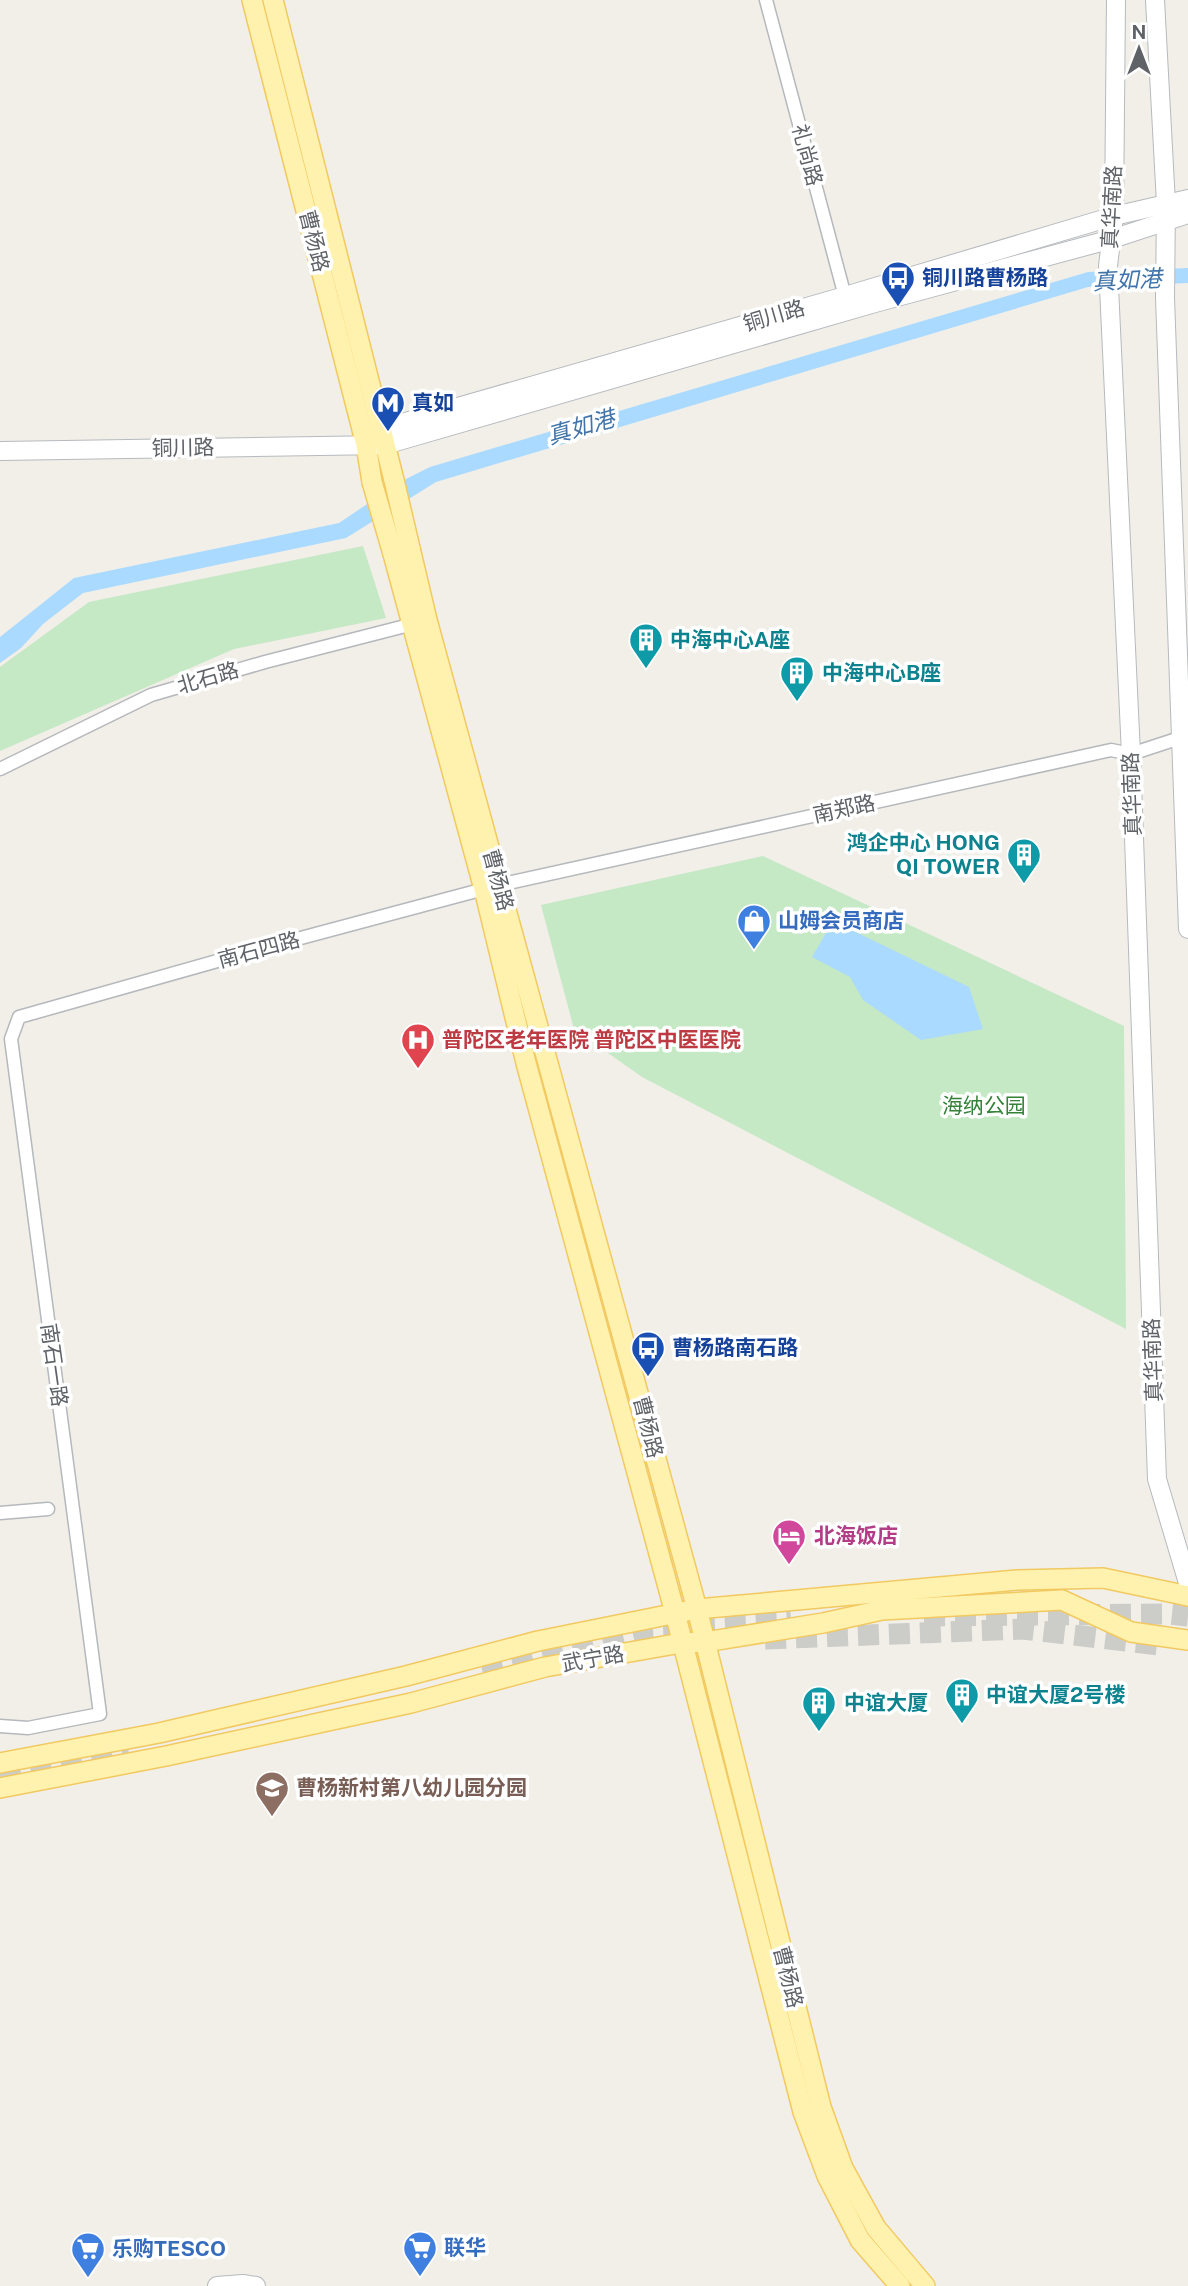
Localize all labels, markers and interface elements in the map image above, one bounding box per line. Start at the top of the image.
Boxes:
north arrow [1104,14,1174,84]
text: N [1132,21,1146,43]
street label: 礼尚路 [787,121,828,189]
street label: 真华南路 [1097,164,1126,250]
street label: 曹杨路 [295,207,334,274]
bus stop icon: 铜川路曹杨路 [879,259,917,308]
water label: 真如港 [1092,264,1165,295]
place label: 铜川路曹杨路 [922,265,1048,290]
street label: 铜川路 [740,295,808,336]
metro station icon: 真如 [369,384,407,433]
place label: 真如 [412,390,454,415]
water label: 真如港 [544,403,621,449]
street label: 铜川路 [151,434,215,461]
building icon: 中海中心A座 [627,621,665,670]
place label: 中海中心A座 [670,627,790,652]
building icon: 中海中心B座 [778,654,816,703]
street label: 北石路 [174,657,242,698]
place label: 中海中心B座 [822,660,941,685]
street label: 真华南路 [1118,752,1145,836]
street label: 南郑路 [810,790,877,827]
place label: 鸿企中心 HONG QI TOWER [847,830,1000,879]
building icon: 鸿企中心 HONG QI TOWER [1005,836,1043,885]
street label: 曹杨路 [478,846,519,914]
shop icon: 山姆会员商店 [735,902,773,951]
place label: 山姆会员商店 [778,908,904,933]
street label: 南石四路 [215,927,303,972]
hospital icon: 普陀区老年医院 普陀区中医医院 [399,1021,437,1070]
place label: 普陀区老年医院 普陀区中医医院 [442,1027,741,1052]
park label: 海纳公园 [942,1093,1026,1118]
street label: 真华南路 [1139,1318,1166,1402]
street label: 南石一路 [36,1322,73,1408]
bus stop icon: 曹杨路南石路 [629,1329,667,1378]
place label: 曹杨路南石路 [672,1335,798,1360]
street label: 曹杨路 [629,1393,668,1460]
hotel icon: 北海饭店 [770,1517,808,1566]
place label: 北海饭店 [814,1523,898,1548]
street label: 武宁路 [560,1641,626,1676]
building icon: 中谊大厦2号楼 [943,1676,981,1725]
place label: 中谊大厦2号楼 [986,1682,1125,1707]
building icon: 中谊大厦 [800,1684,838,1733]
place label: 中谊大厦 [844,1690,928,1715]
school or university icon: 曹杨新村第八幼儿园分园 [253,1769,291,1818]
place label: 曹杨新村第八幼儿园分园 [296,1775,527,1800]
street label: 曹杨路 [769,1943,808,2010]
supermarket icon: 联华 [401,2229,439,2278]
supermarket icon: 乐购TESCO [69,2230,107,2279]
place label: 联华 [444,2235,486,2260]
place label: 乐购TESCO [112,2236,226,2261]

